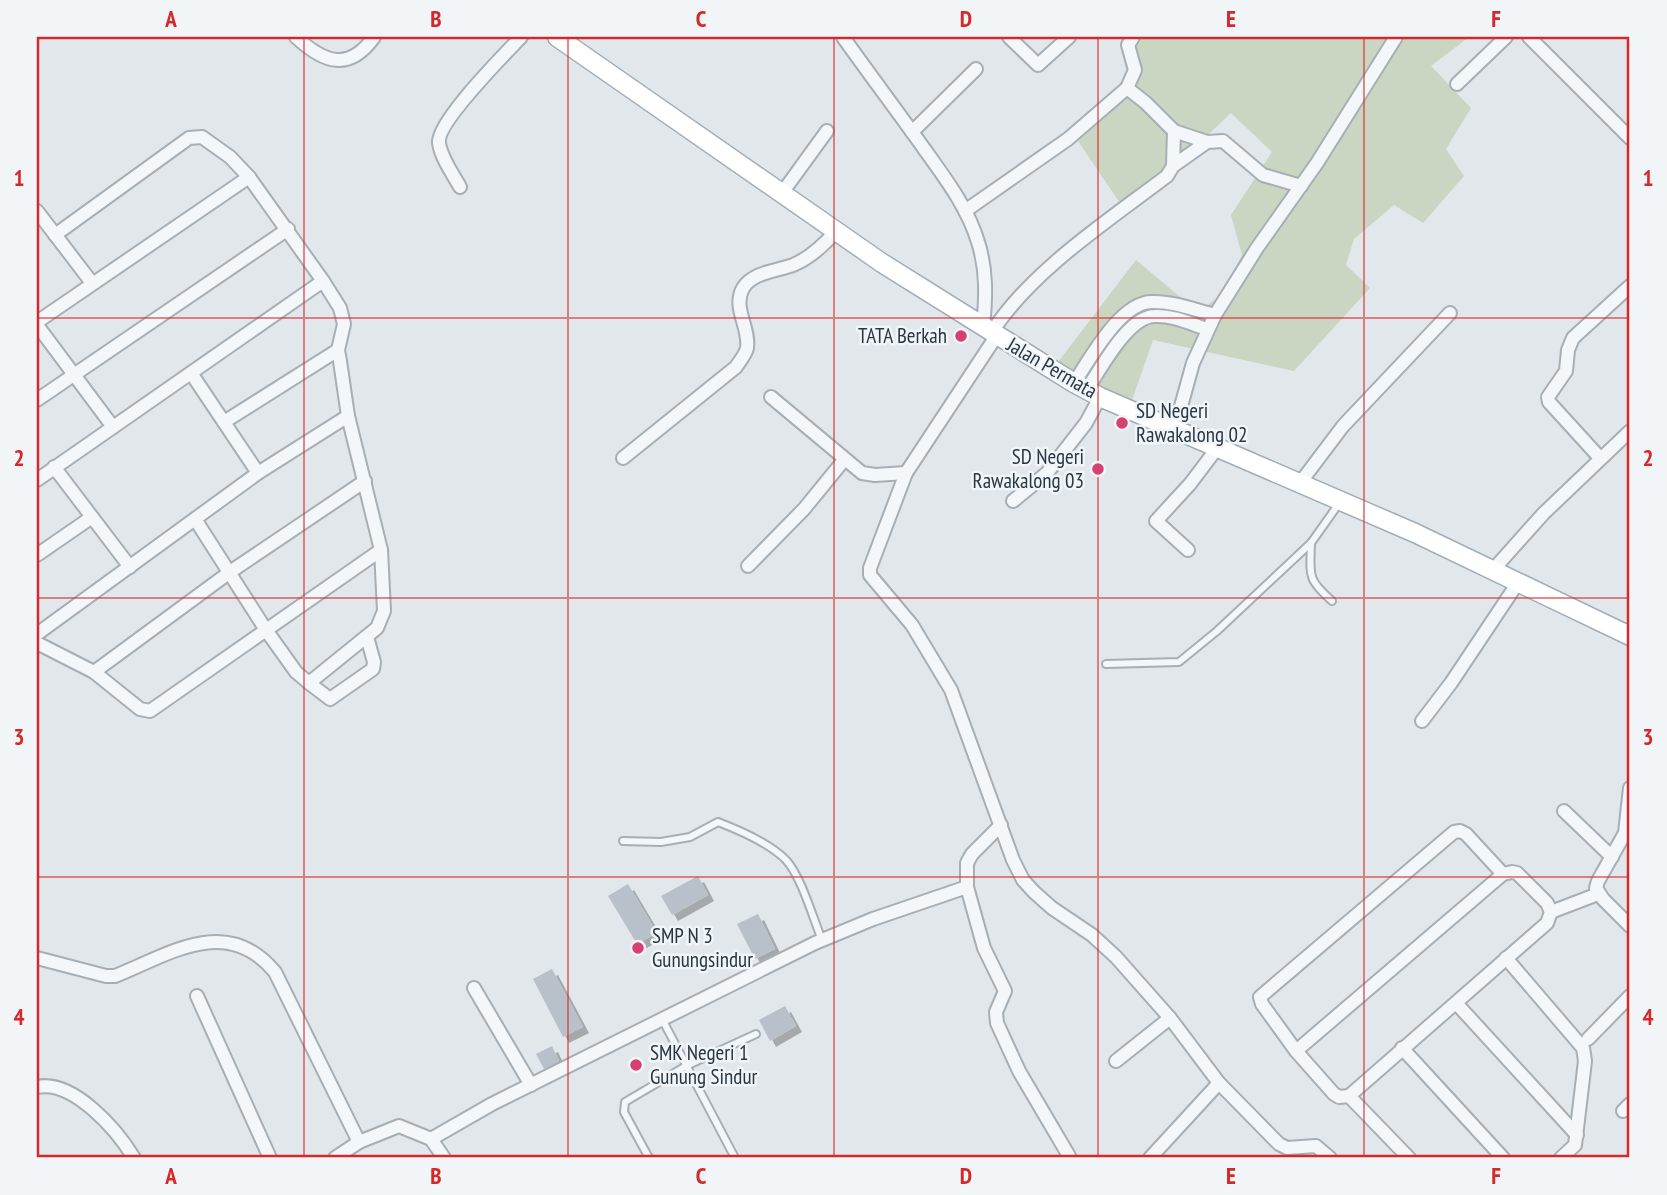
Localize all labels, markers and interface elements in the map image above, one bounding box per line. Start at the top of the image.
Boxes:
text: A [164,4,177,33]
text: B [430,4,442,33]
text: C [696,4,707,33]
text: D [960,4,972,33]
text: E [1226,4,1236,33]
text: F [1491,4,1501,33]
text: 1 [14,163,25,192]
text: 1 [1643,163,1654,192]
place label: TATA Berkah [858,322,947,349]
marker: TATA Berkah [953,328,969,344]
street label: Jalan Permata [1001,330,1102,404]
place label: SD Negeri Rawakalong 02 [1136,397,1247,448]
marker: SD Negeri Rawakalong 02 [1114,415,1130,431]
text: 2 [14,443,25,472]
place label: SD Negeri Rawakalong 03 [973,443,1084,494]
text: 2 [1643,443,1654,472]
marker: SD Negeri Rawakalong 03 [1090,461,1106,477]
text: 3 [14,722,25,751]
text: 3 [1643,722,1654,751]
place label: SMP N 3 Gunungsindur [652,922,753,973]
marker: SMP N 3 Gunungsindur [630,940,646,956]
text: 4 [14,1002,25,1031]
text: 4 [1643,1002,1654,1031]
place label: SMK Negeri 1 Gunung Sindur [650,1039,757,1090]
marker: SMK Negeri 1 Gunung Sindur [628,1057,644,1073]
text: A [164,1161,177,1190]
text: B [430,1161,442,1190]
text: C [696,1161,707,1190]
text: D [960,1161,972,1190]
text: E [1226,1161,1236,1190]
text: F [1491,1161,1501,1190]

